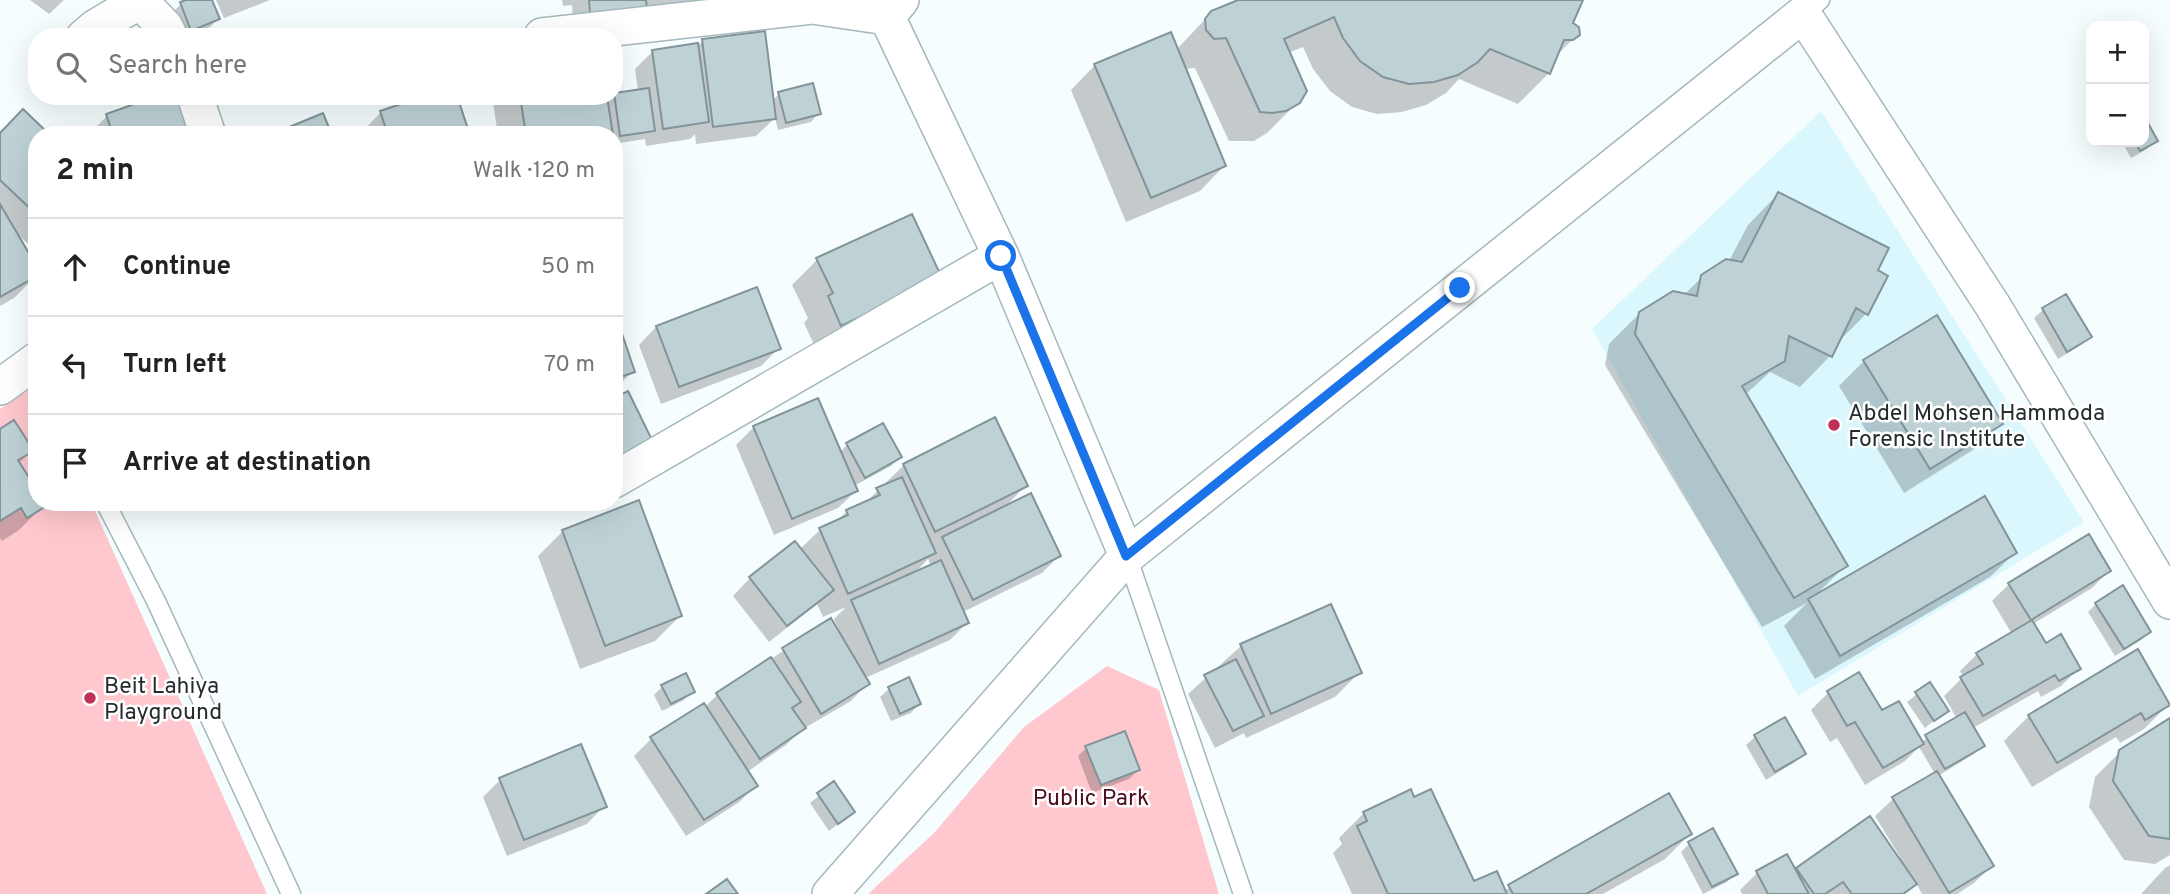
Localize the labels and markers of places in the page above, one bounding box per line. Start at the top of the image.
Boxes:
place label: Abdel Mohsen Hammoda Forensic Institute [1848,400,2105,455]
marker: Abdel Mohsen Hammoda Forensic Institute [1826,417,1842,433]
place label: Beit Lahiya Playground [104,673,222,728]
marker: Beit Lahiya Playground [82,690,98,706]

